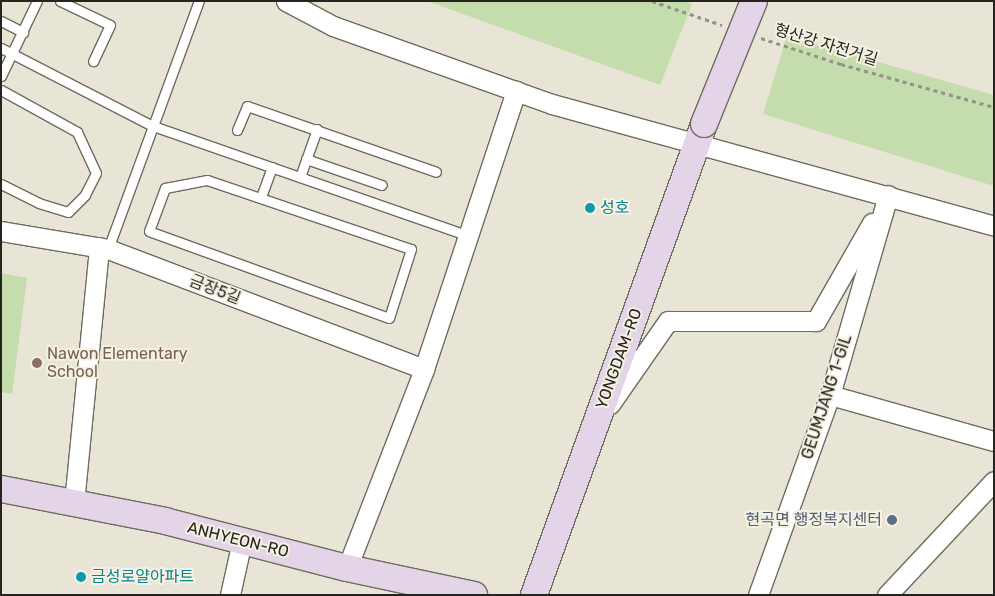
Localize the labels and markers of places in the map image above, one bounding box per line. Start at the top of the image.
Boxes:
place label: 성호 [600,198,629,218]
marker: 성호 [584,202,596,214]
place label: Nawon Elementary School [47,344,188,382]
marker: Nawon Elementary School [31,357,43,369]
place label: 현곡면 행정복지센터 [746,510,882,530]
marker: 현곡면 행정복지센터 [886,514,898,526]
place label: 금성로얄아파트 [91,567,194,587]
marker: 금성로얄아파트 [75,571,87,583]

